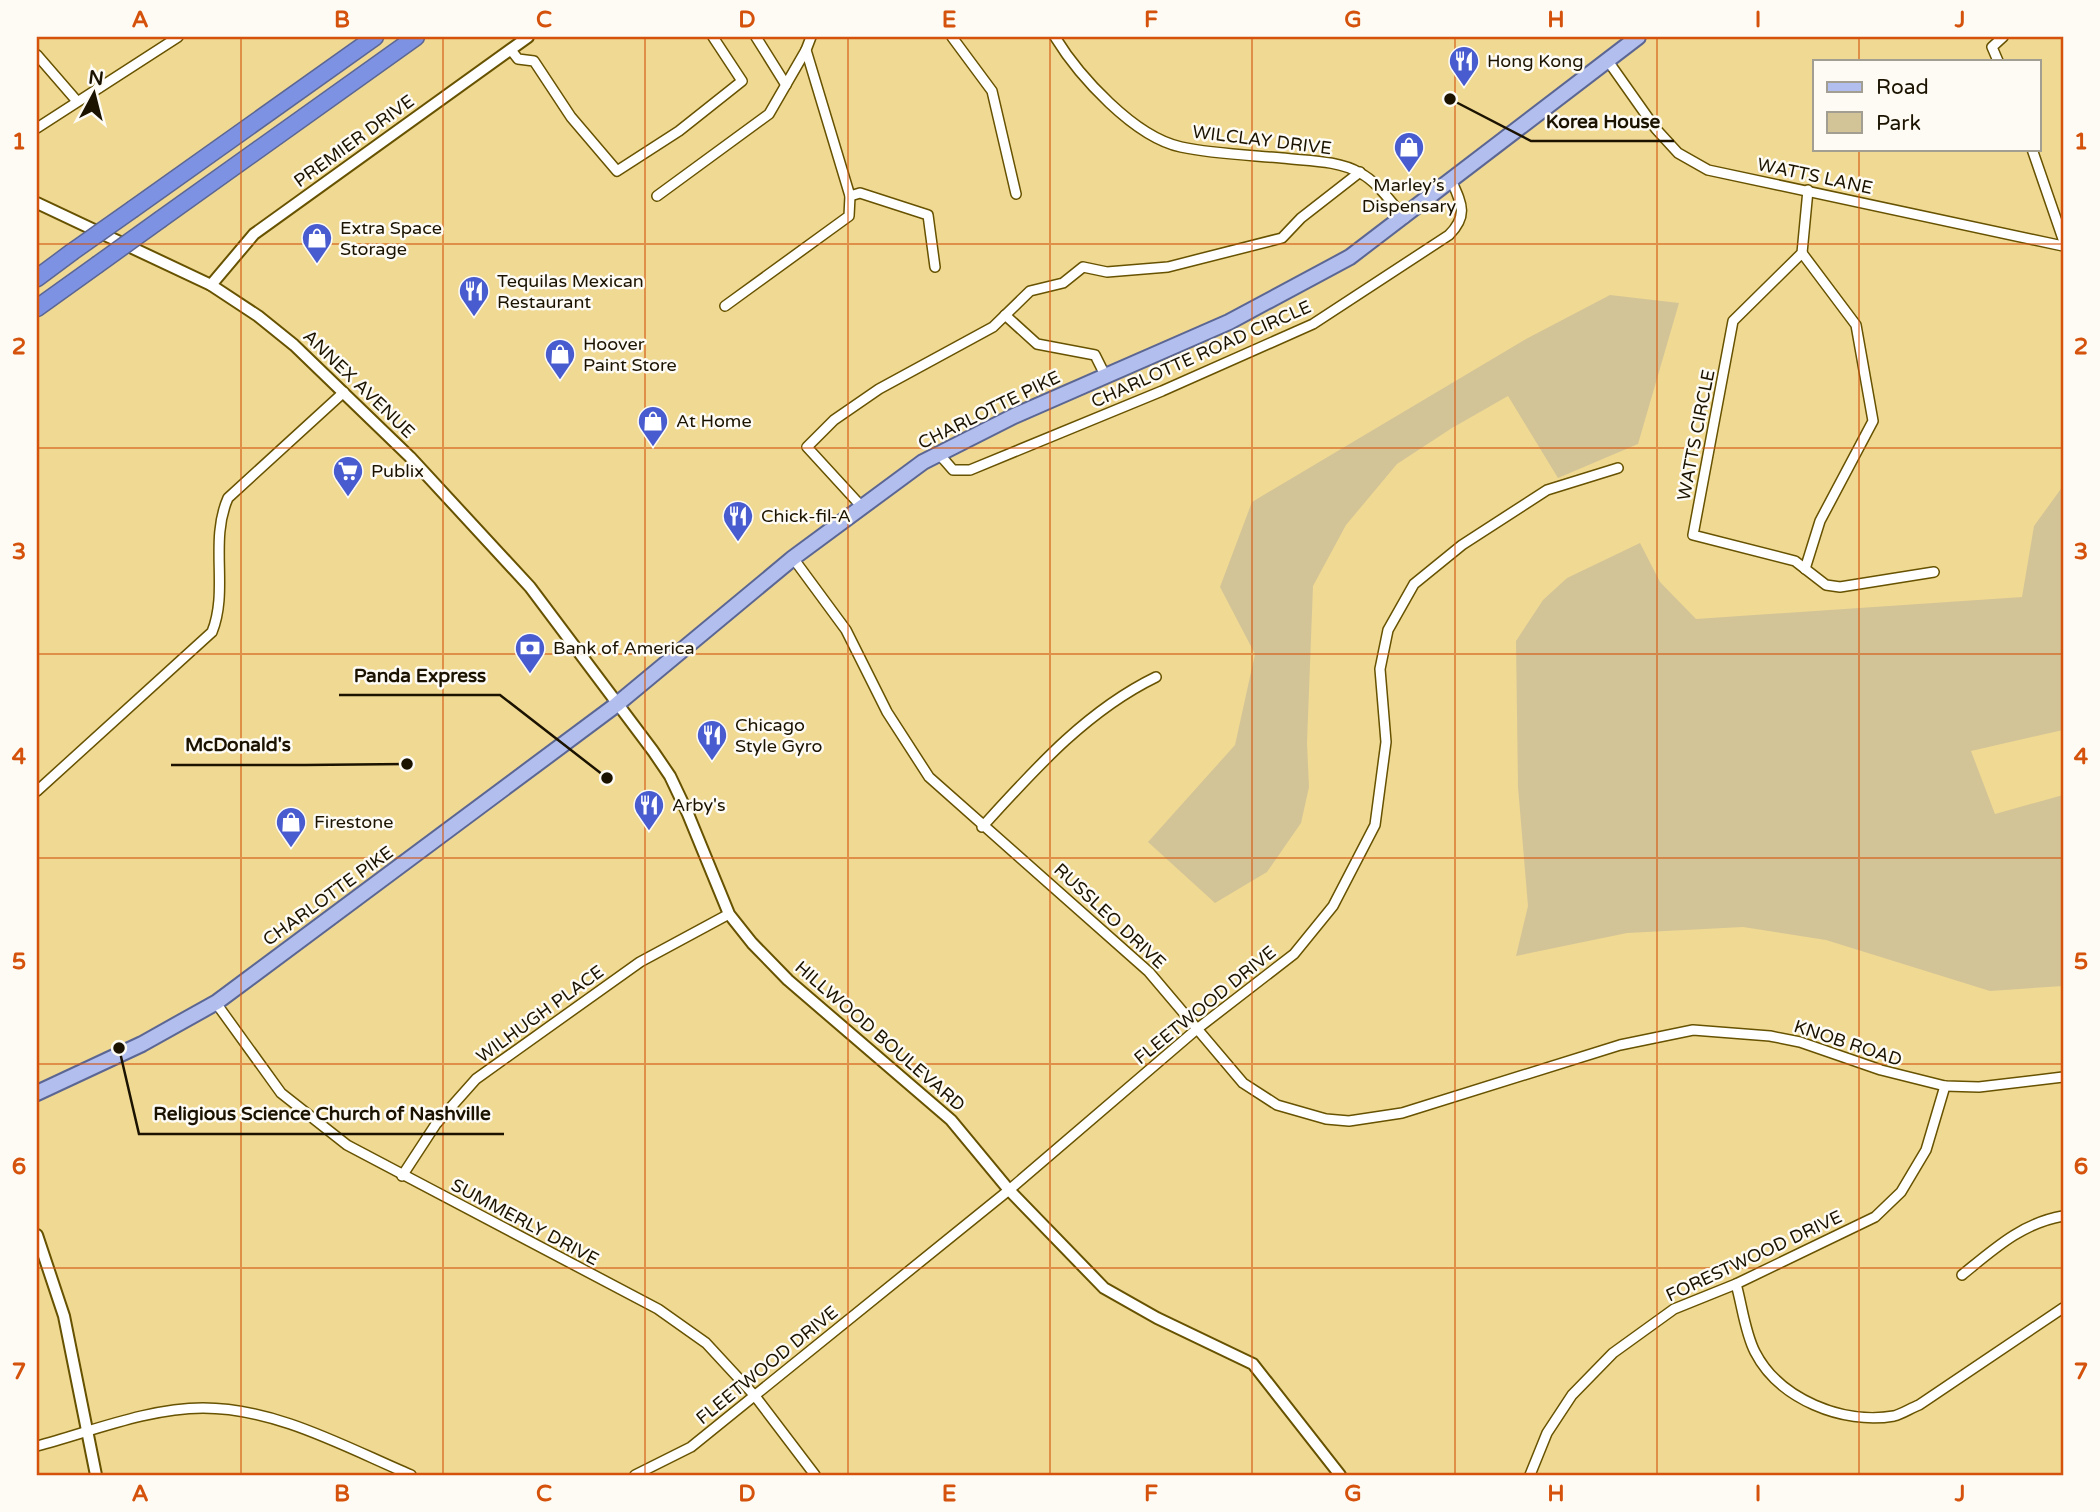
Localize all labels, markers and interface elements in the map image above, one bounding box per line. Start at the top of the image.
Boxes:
text: A [131,6,149,34]
text: B [334,6,350,34]
text: C [536,6,552,34]
text: D [738,6,756,34]
text: E [942,6,956,34]
text: F [1144,6,1158,34]
text: G [1344,6,1362,34]
text: H [1547,6,1565,34]
text: I [1755,6,1761,34]
text: J [1954,6,1965,34]
restaurant icon: Hong Kong [1447,44,1481,88]
place label: Hong Kong [1487,50,1584,72]
north arrow [60,60,130,130]
legend [1813,60,2040,150]
text: N [87,66,105,90]
text: Road [1876,75,1929,100]
street label: PREMIER DRIVE [290,90,418,192]
callout: Korea House [1531,101,1674,141]
text: Korea House [1546,111,1661,133]
text: Park [1876,111,1921,136]
street label: WILCLAY DRIVE [1191,121,1333,159]
text: 1 [12,128,26,156]
text: 1 [2074,128,2088,156]
shop icon: Marley’s Dispensary [1392,130,1426,174]
street label: WATTS LANE [1755,153,1875,199]
place label: Marley’s Dispensary [1362,174,1456,217]
place label: Extra Space Storage [340,217,442,260]
shop icon: Extra Space Storage [300,221,334,265]
place label: Tequilas Mexican Restaurant [497,270,644,313]
restaurant icon: Tequilas Mexican Restaurant [457,274,491,318]
street label: CHARLOTTE ROAD CIRCLE [1088,295,1314,413]
street label: ANNEX AVENUE [299,325,419,443]
text: 2 [12,333,26,361]
place label: Hoover Paint Store [583,333,677,376]
text: 2 [2074,333,2088,361]
shop icon: Hoover Paint Store [543,337,577,381]
street label: CHARLOTTE PIKE [914,366,1064,454]
street label: WATTS CIRCLE [1673,368,1719,502]
shop icon: At Home [636,404,670,448]
place label: At Home [676,410,752,432]
supermarket icon: Publix [331,454,365,498]
place label: Publix [371,460,424,482]
restaurant icon: Chick-fil-A [721,499,755,543]
place label: Chick-fil-A [761,505,851,527]
text: 3 [12,538,26,566]
text: 3 [2074,538,2088,566]
bank icon: Bank of America [513,631,547,675]
place label: Bank of America [553,637,695,659]
callout: Panda Express [339,655,500,695]
text: Panda Express [354,665,486,688]
place label: Chicago Style Gyro [735,714,822,757]
restaurant icon: Chicago Style Gyro [695,718,729,762]
callout: McDonald's [171,725,305,765]
text: McDonald's [185,734,291,756]
text: 4 [12,743,27,771]
text: 4 [2074,743,2089,771]
restaurant icon: Arby's [632,788,666,832]
place label: Arby's [672,794,726,816]
shop icon: Firestone [274,805,308,849]
place label: Firestone [314,811,393,833]
street label: CHARLOTTE PIKE [259,841,397,951]
street label: RUSSLEO DRIVE [1049,858,1171,974]
street label: FLEETWOOD DRIVE [1130,941,1280,1069]
text: 5 [12,948,26,976]
text: 5 [2074,948,2088,976]
street label: HILLWOOD BOULEVARD [790,956,970,1116]
street label: WILHUGH PLACE [472,960,608,1068]
street label: KNOB ROAD [1791,1015,1905,1071]
callout: Religious Science Church of Nashville [139,1094,504,1134]
text: Religious Science Church of Nashville [153,1103,491,1126]
text: 6 [12,1153,26,1181]
text: 6 [2074,1153,2088,1181]
street label: SUMMERLY DRIVE [447,1174,603,1270]
street label: FORESTWOOD DRIVE [1662,1205,1846,1307]
street label: FLEETWOOD DRIVE [692,1301,842,1429]
text: 7 [12,1358,26,1386]
text: 7 [2074,1358,2088,1386]
text: A [131,1480,149,1508]
text: B [334,1480,350,1508]
text: C [536,1480,552,1508]
text: D [738,1480,756,1508]
text: E [942,1480,956,1508]
text: F [1144,1480,1158,1508]
text: G [1344,1480,1362,1508]
text: H [1547,1480,1565,1508]
text: I [1755,1480,1761,1508]
text: J [1954,1480,1965,1508]

